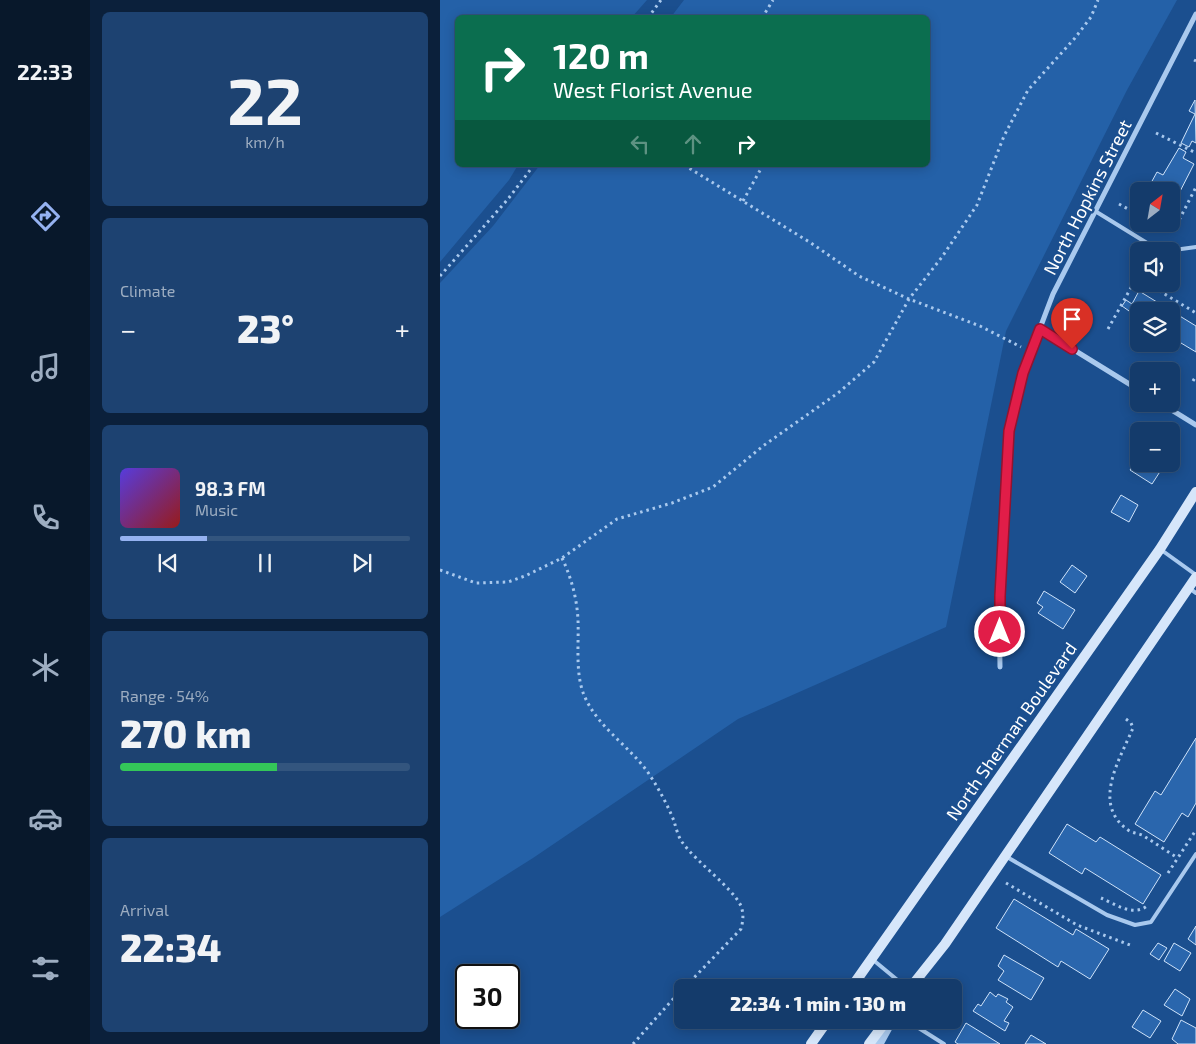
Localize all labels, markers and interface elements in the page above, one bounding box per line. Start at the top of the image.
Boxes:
text: 120 m [553,34,649,76]
icon: right [470,35,535,100]
text: 22:33 [17,58,73,84]
text: 22 [227,60,303,138]
text: West Florist Avenue [553,76,753,102]
street label: North Hopkins Street [1038,116,1136,278]
icon: left [626,130,654,158]
icon: ahead [679,130,707,158]
icon: right [732,130,760,158]
text: km/h [245,132,285,151]
north arrow [1130,182,1180,232]
map controls [1130,182,1180,472]
icon: directions [28,199,63,234]
button: sound [1130,242,1180,292]
text: Climate [120,281,175,300]
pin [1051,298,1093,349]
button: layers [1130,302,1180,352]
text: 23° [237,305,294,351]
icon: arrive [1058,305,1086,333]
text: − [120,312,136,346]
text: + [395,312,410,346]
icon: music [28,350,63,385]
button: + [1130,362,1180,412]
button: − [1130,422,1180,472]
text: 98.3 FM [195,477,266,500]
icon: phone [28,500,63,535]
text: Music [195,500,238,519]
icon: previous [154,549,182,577]
icon: pause [251,549,279,577]
icon: next [348,549,376,577]
position arrow [973,605,1025,657]
street label: North Sherman Boulevard [941,638,1081,824]
icon: climate [28,650,63,685]
text: Range · 54% [120,686,209,705]
text: 270 km [120,710,251,756]
icon: car [28,801,63,836]
text: Arrival [120,900,169,919]
text: 22:34 [120,924,222,970]
icon: filters [28,951,63,986]
speed limit sign: 30 [455,964,520,1029]
text: 22:34 · 1 min · 130 m [730,992,906,1015]

